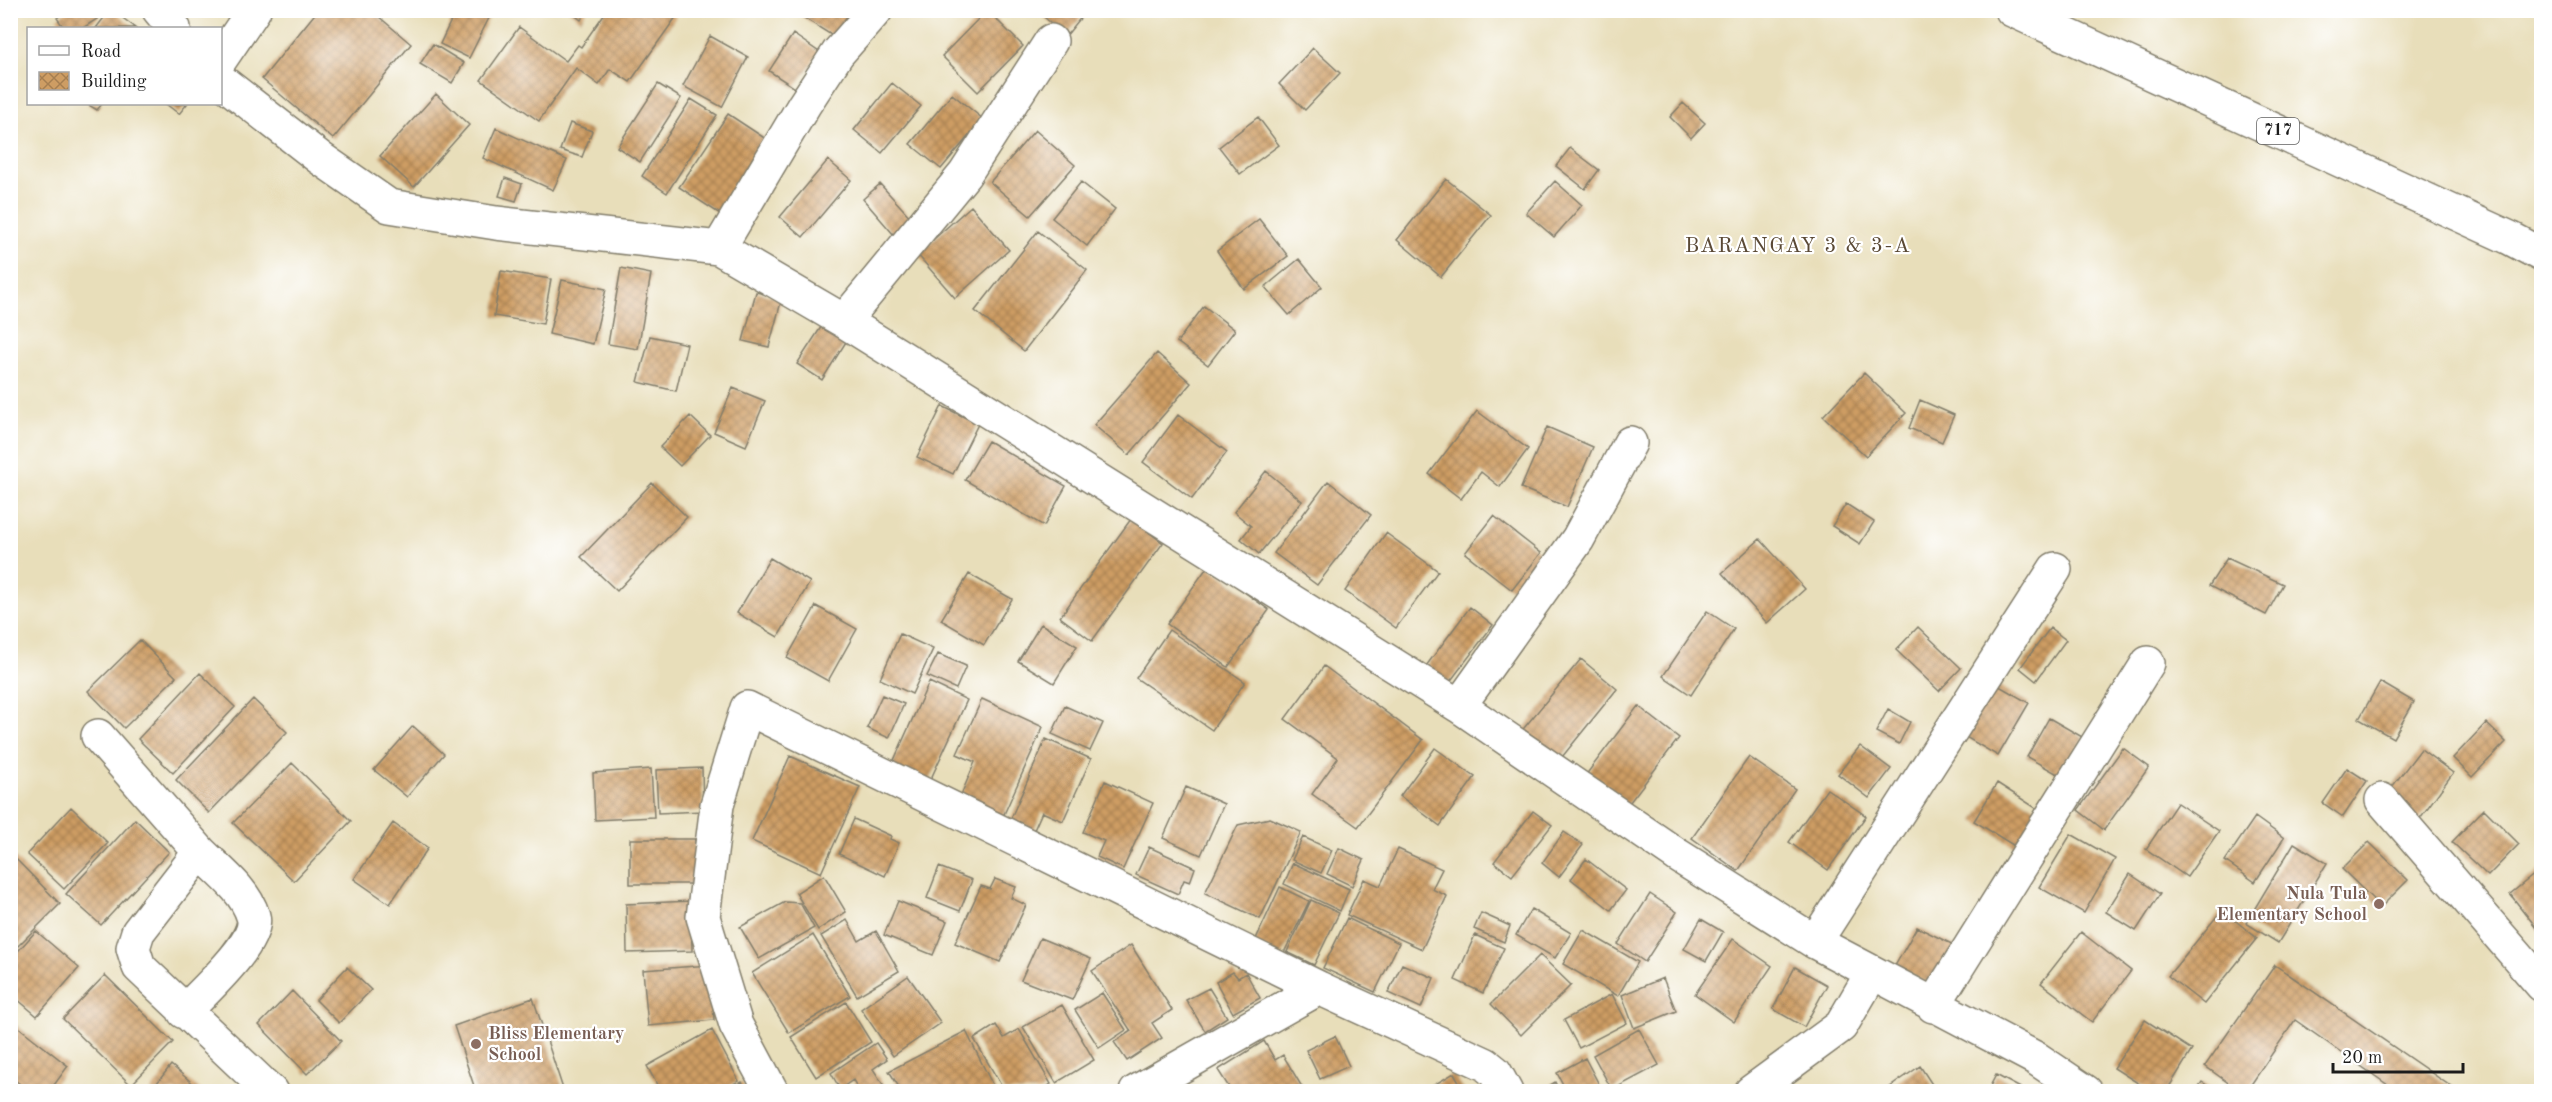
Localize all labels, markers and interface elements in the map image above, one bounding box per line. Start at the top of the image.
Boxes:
legend [27,27,222,105]
text: Road [81,43,121,61]
text: Building [81,73,147,91]
road number: 717 [2257,118,2299,144]
district label: BARANGAY 3 & 3-A [1685,236,1911,257]
place label: Nula Tula Elementary School [2216,885,2367,924]
marker: Nula Tula Elementary School [2372,897,2386,911]
place label: Bliss Elementary School [488,1025,624,1064]
scale bar [2333,1036,2464,1074]
marker: Bliss Elementary School [469,1037,483,1051]
text: 20 m [2342,1049,2382,1067]

